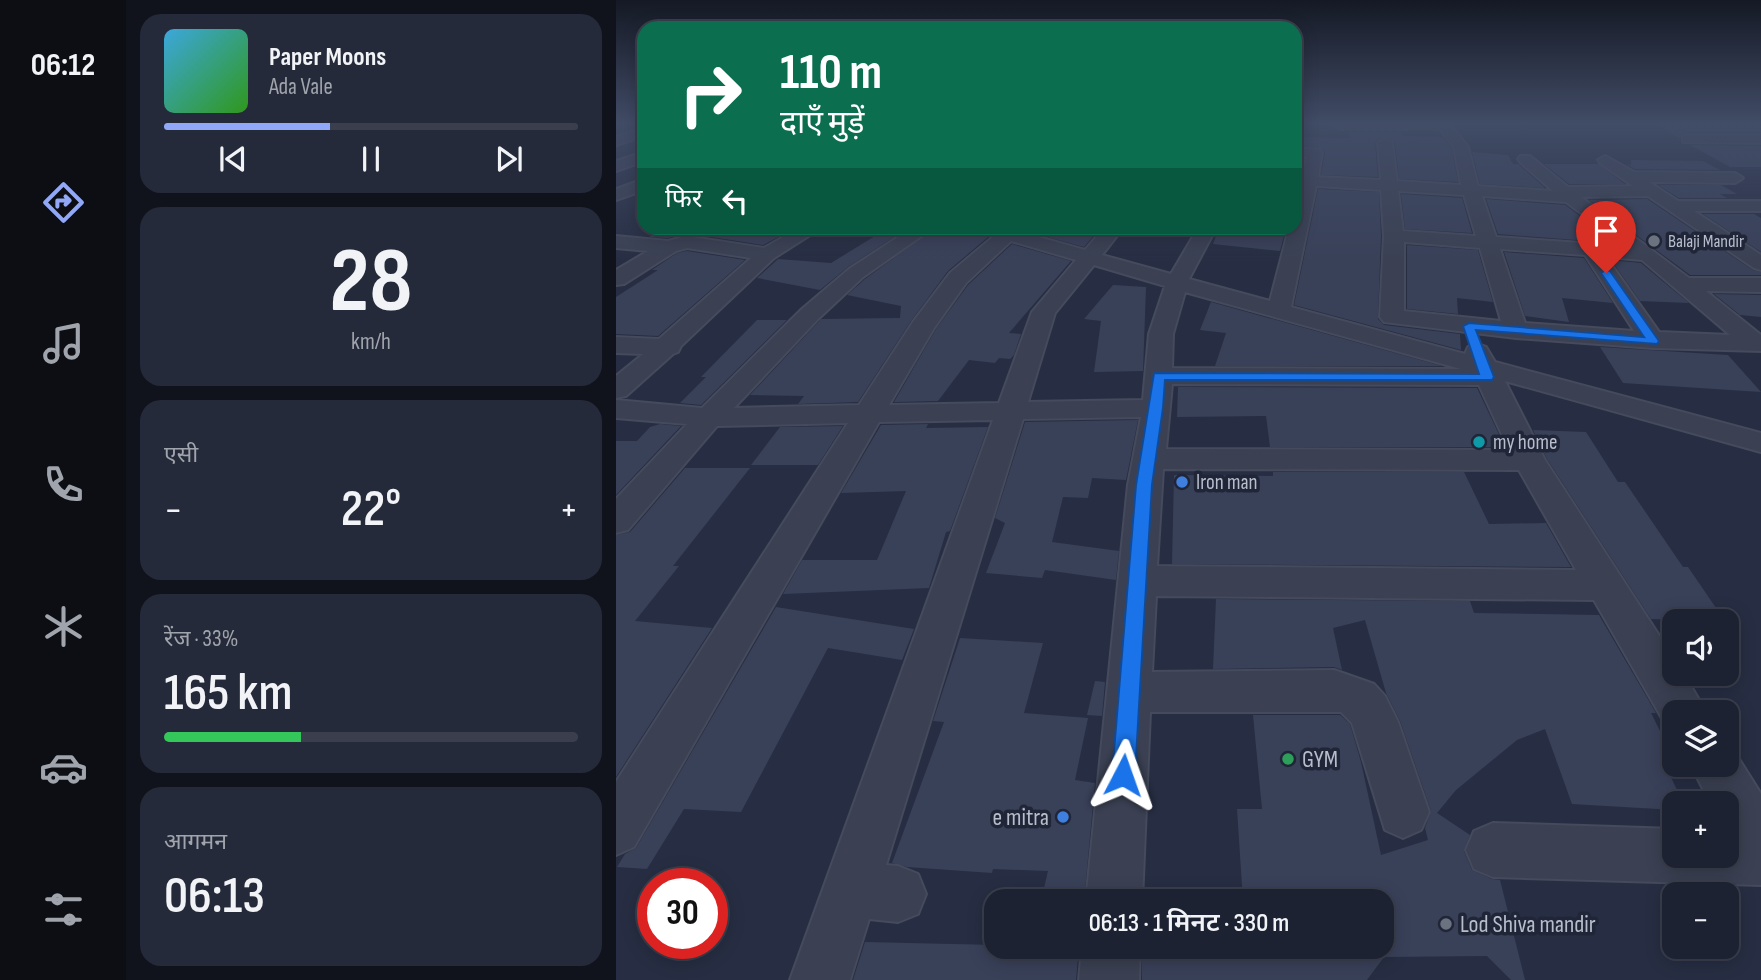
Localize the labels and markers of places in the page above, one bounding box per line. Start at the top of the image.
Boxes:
pin [1576,201,1636,273]
place label: Balaji Mandir [1668,231,1744,252]
marker: Balaji Mandir [1646,233,1662,249]
place label: my home [1493,430,1558,455]
marker: my home [1471,434,1487,450]
place label: Iron man [1196,470,1258,495]
marker: Iron man [1174,474,1190,490]
place label: GYM [1302,745,1338,774]
marker: GYM [1280,751,1296,767]
place label: e mitra [993,803,1049,832]
marker: e mitra [1055,809,1071,825]
place label: Lod Shiva mandir [1460,910,1596,939]
marker: Lod Shiva mandir [1438,916,1454,932]

